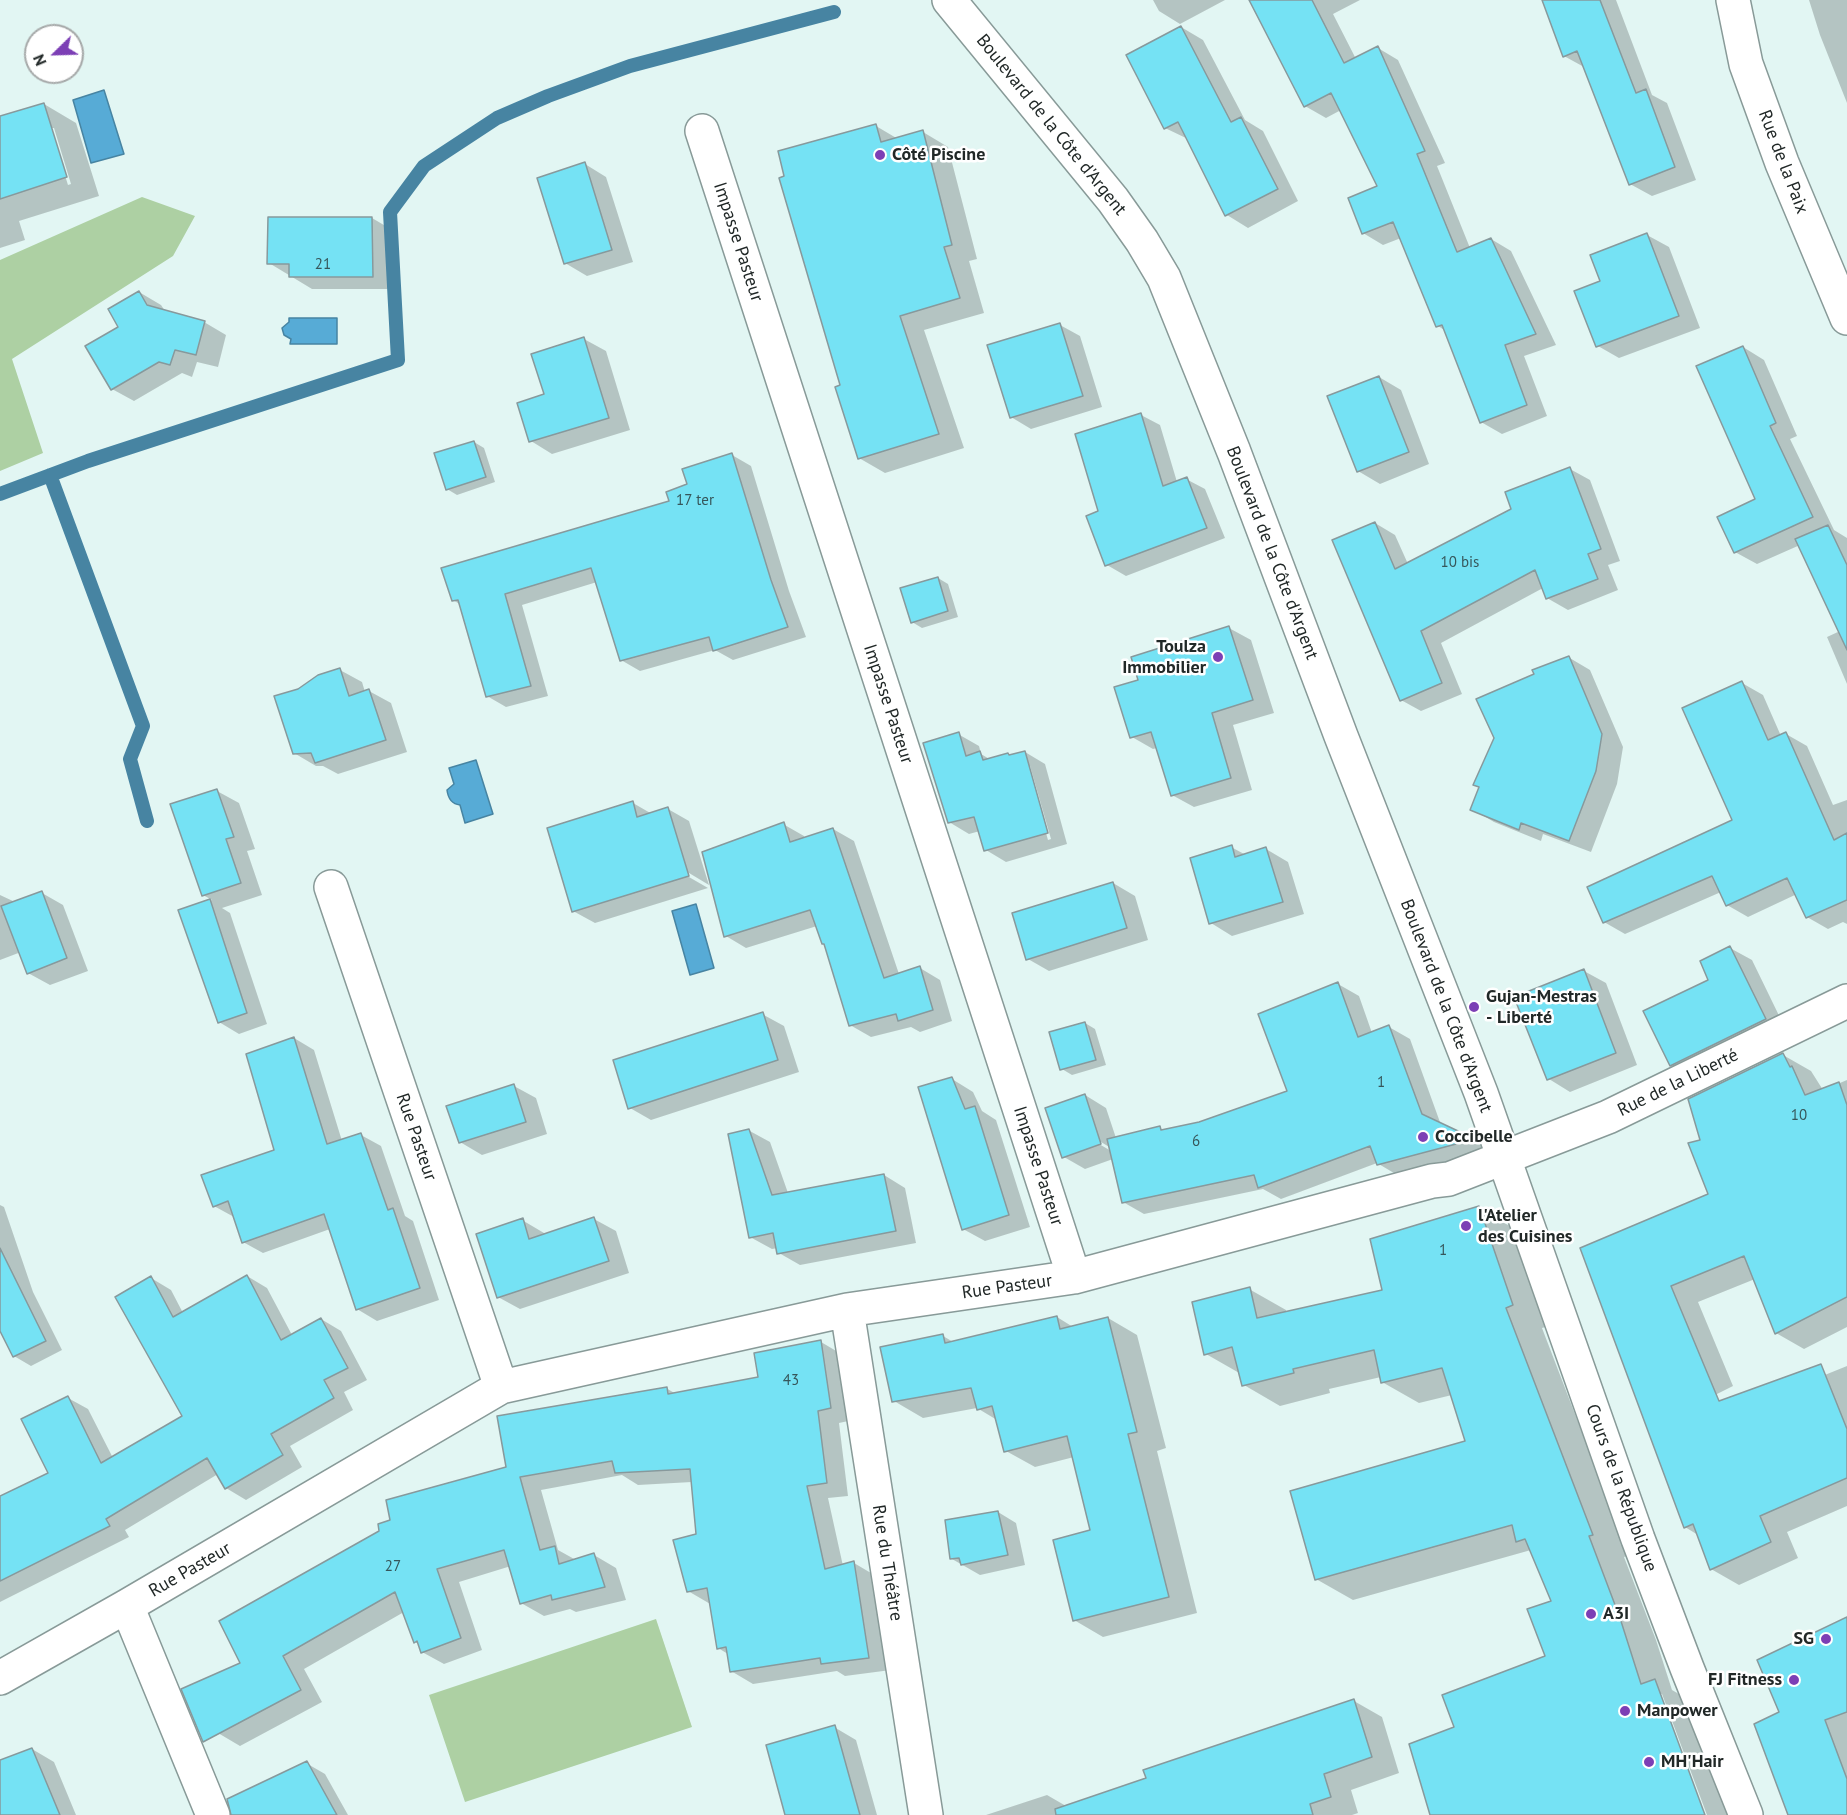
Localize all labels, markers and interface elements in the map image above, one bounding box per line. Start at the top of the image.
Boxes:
north arrow [24,24,84,84]
street label: Boulevard de la Côte d'Argent [971,30,1131,220]
text: N [28,52,51,69]
street label: Rue de la Paix [1753,107,1813,217]
place label: Côté Piscine [892,144,985,166]
marker: Côté Piscine [873,148,887,162]
street label: Impasse Pasteur [709,179,767,305]
house number: 21 [315,256,331,274]
street label: Boulevard de la Côte d'Argent [1221,443,1323,663]
house number: 17 ter [676,492,714,510]
house number: 10 bis [1441,554,1479,572]
place label: Toulza Immobilier [1122,636,1206,678]
street label: Impasse Pasteur [859,641,917,767]
marker: Toulza Immobilier [1211,650,1225,664]
street label: Boulevard de la Côte d'Argent [1395,896,1497,1116]
place label: Gujan-Mestras - Liberté [1486,986,1597,1028]
marker: Gujan-Mestras - Liberté [1467,1000,1481,1014]
street label: Rue de la Liberté [1614,1044,1742,1122]
house number: 1 [1377,1074,1385,1092]
street label: Rue Pasteur [391,1090,441,1184]
street label: Impasse Pasteur [1009,1103,1067,1229]
house number: 10 [1791,1107,1807,1125]
place label: Coccibelle [1435,1126,1513,1148]
marker: Coccibelle [1416,1130,1430,1144]
house number: 6 [1192,1133,1200,1151]
place label: l'Atelier des Cuisines [1478,1205,1572,1248]
marker: l'Atelier des Cuisines [1459,1219,1473,1233]
house number: 1 [1439,1242,1447,1260]
street label: Rue Pasteur [960,1270,1054,1304]
house number: 43 [783,1372,799,1390]
street label: Cours de la République [1581,1401,1661,1575]
street label: Rue du Théâtre [867,1503,907,1623]
street label: Rue Pasteur [145,1538,235,1602]
house number: 27 [385,1558,401,1576]
place label: A3I [1603,1603,1629,1625]
marker: A3I [1584,1607,1598,1621]
place label: SG [1793,1628,1814,1650]
marker: SG [1819,1632,1833,1646]
place label: FJ Fitness [1708,1669,1782,1691]
marker: FJ Fitness [1787,1673,1801,1687]
place label: Manpower [1637,1700,1718,1722]
marker: Manpower [1618,1704,1632,1718]
place label: MH'Hair [1661,1751,1723,1773]
marker: MH'Hair [1642,1755,1656,1769]

